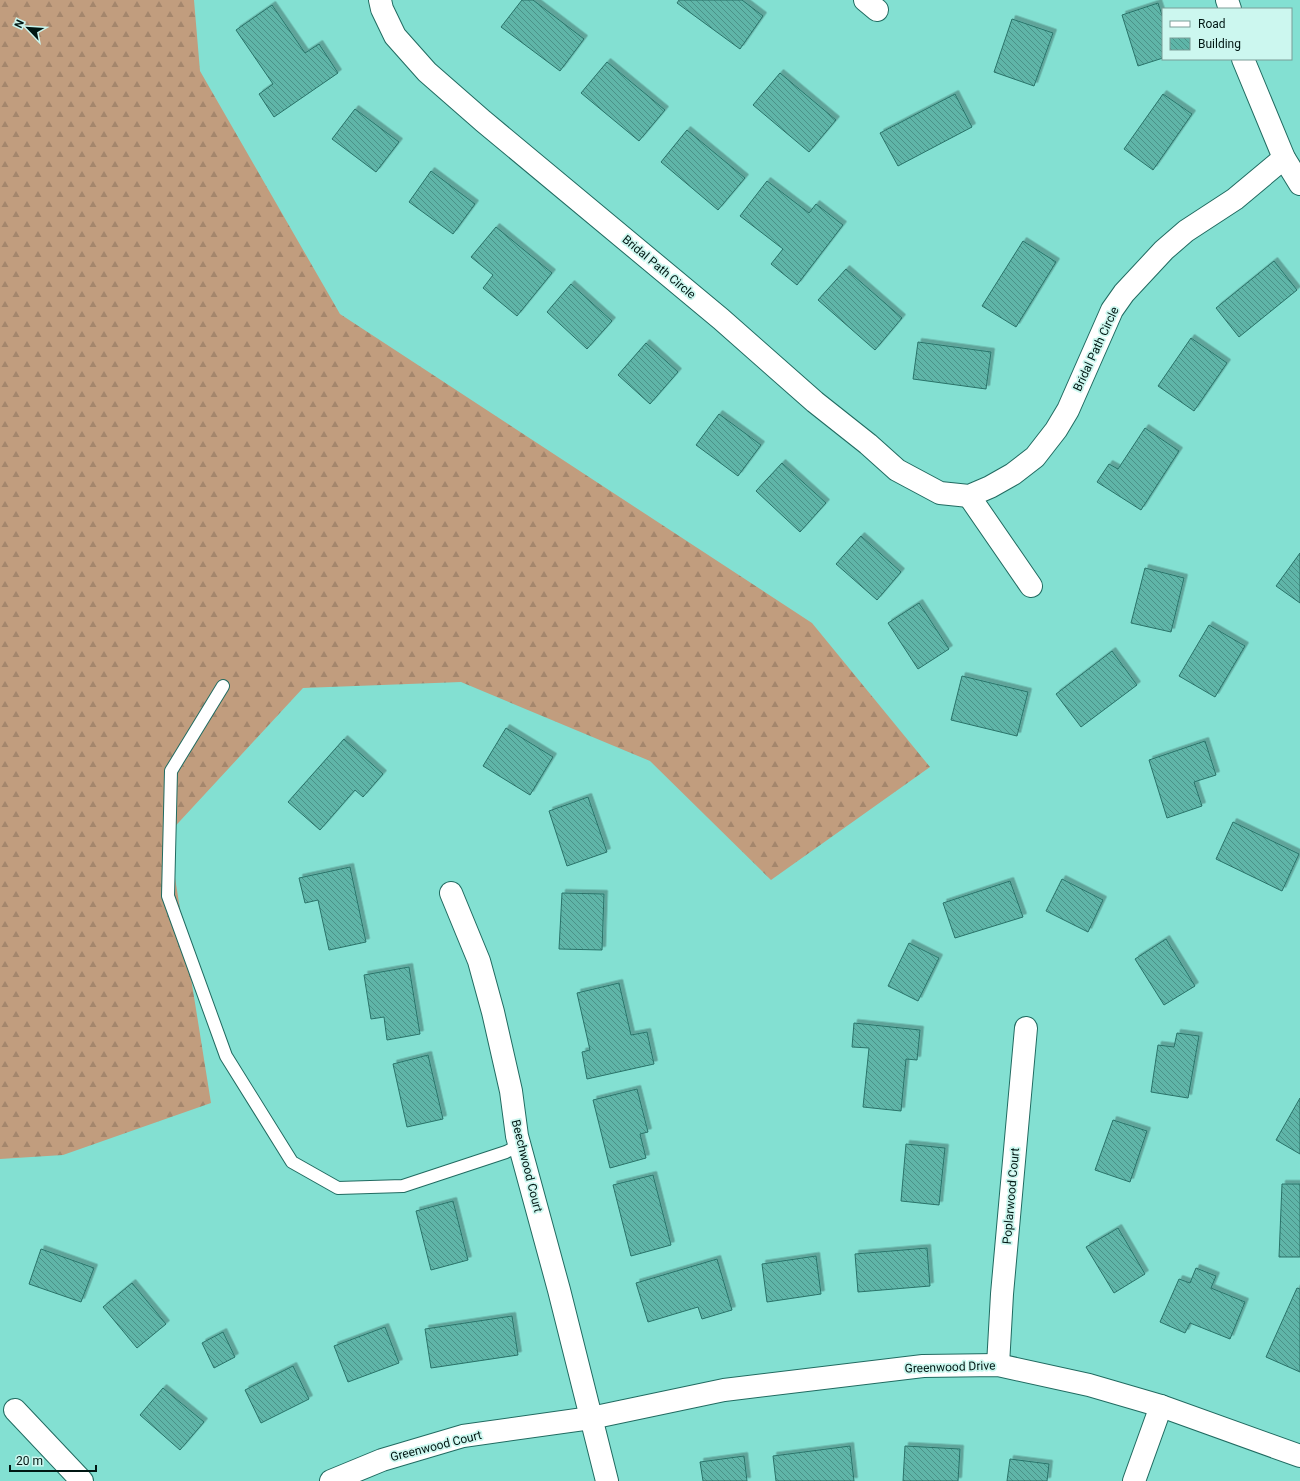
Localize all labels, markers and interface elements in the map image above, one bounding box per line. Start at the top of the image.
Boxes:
north arrow [8,8,48,48]
legend [1162,8,1292,60]
text: Road [1198,17,1226,31]
text: N [12,18,27,30]
text: Building [1198,37,1241,51]
street label: Bridal Path Circle [619,232,699,302]
street label: Bridal Path Circle [1070,305,1122,393]
street label: Beechwood Court [509,1118,545,1214]
street label: Poplarwood Court [1000,1147,1022,1245]
street label: Greenwood Drive [904,1358,996,1376]
street label: Greenwood Court [389,1428,483,1464]
scale bar [10,1447,96,1473]
text: 20 m [16,1454,43,1468]

